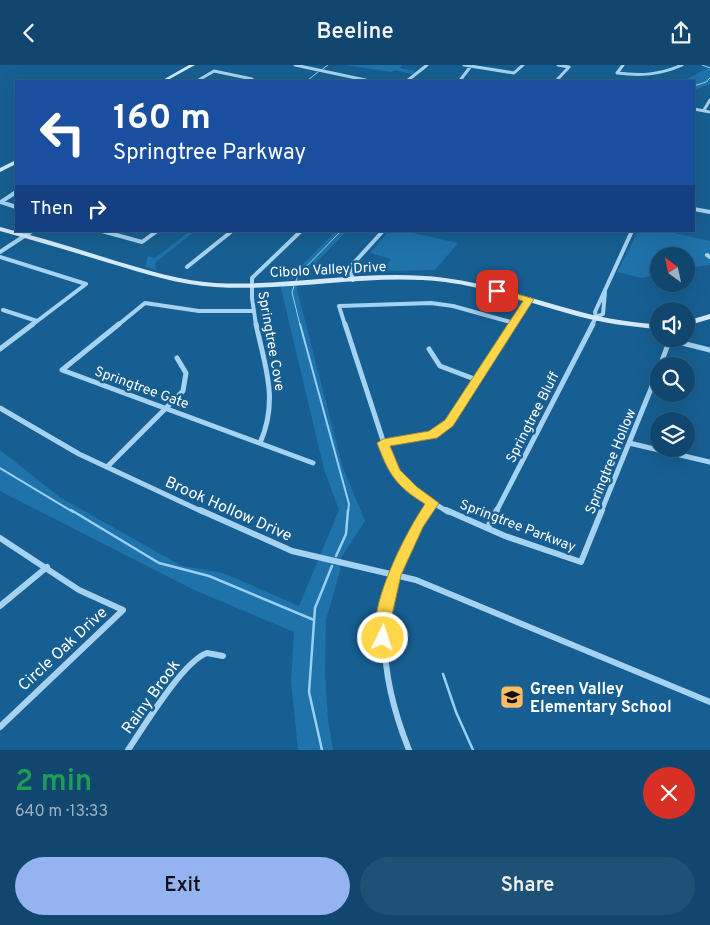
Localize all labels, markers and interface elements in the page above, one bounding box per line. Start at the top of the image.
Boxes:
icon: back [15,19,43,47]
text: Beeline [316,19,394,46]
icon: share [667,19,695,47]
text: 160 m [113,97,211,141]
icon: left [30,100,95,165]
text: Springtree Parkway [113,140,306,167]
icon: right [83,195,111,223]
text: Then [30,197,73,221]
north arrow [650,247,695,293]
map controls [650,247,695,457]
street label: Cibolo Valley Drive [269,259,387,282]
pin [476,270,518,312]
icon: arrive [483,277,511,305]
street label: Springtree Cove [253,290,288,393]
button: sound [650,302,695,347]
button: search [650,357,695,402]
street label: Springtree Gate [92,363,191,413]
street label: Springtree Bluff [503,369,564,466]
street label: Springtree Hollow [582,406,640,517]
button: layers [650,412,695,457]
street label: Brook Hollow Drive [161,473,295,547]
street label: Springtree Parkway [457,496,578,556]
street label: Circle Oak Drive [15,603,112,696]
position arrow [356,611,408,663]
street label: Rainy Brook [118,656,185,738]
place label: Green Valley Elementary School [530,680,672,718]
school or university icon: Green Valley Elementary School [499,684,525,710]
text: 2 min [15,764,92,801]
button: close [643,767,695,819]
text: 640 m · 13:33 [15,802,108,822]
button: Exit [15,857,350,915]
button: Share [360,857,695,915]

